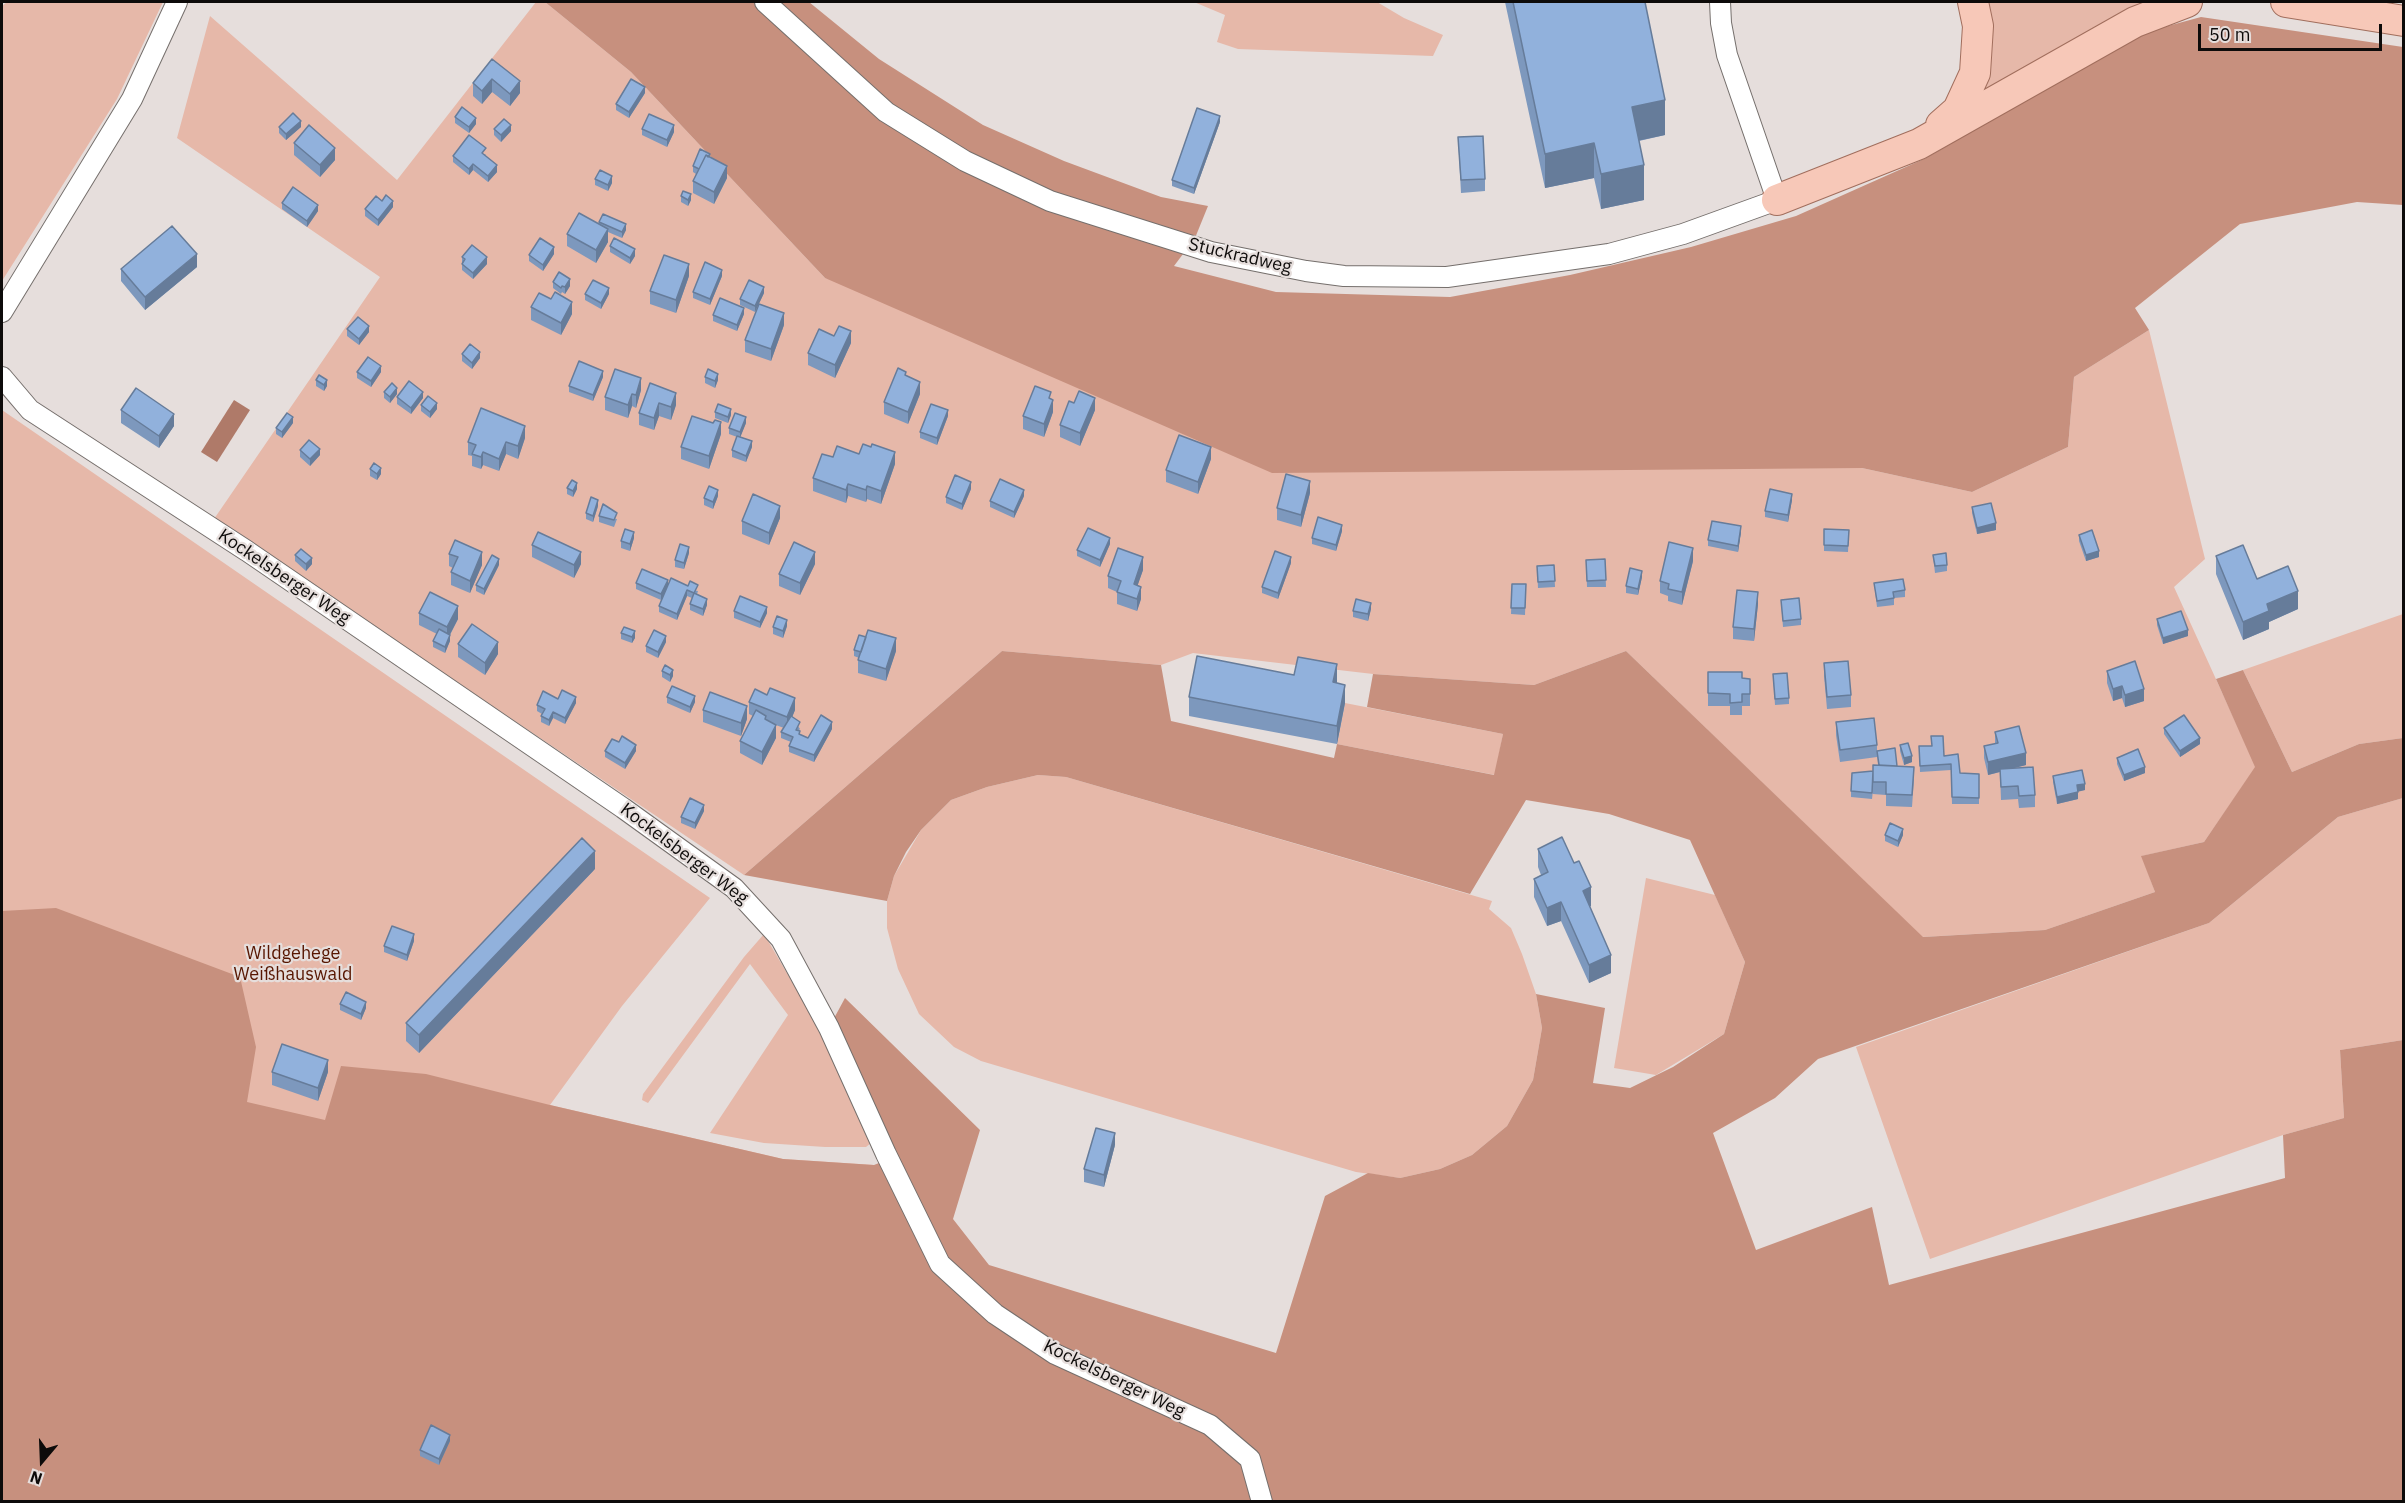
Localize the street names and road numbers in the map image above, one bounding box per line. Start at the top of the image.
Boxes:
street label: Stuckradweg [1186,234,1294,278]
street label: Kockelsberger Weg [214,525,354,629]
street label: Kockelsberger Weg [616,799,752,909]
street label: Kockelsberger Weg [1040,1335,1188,1423]

